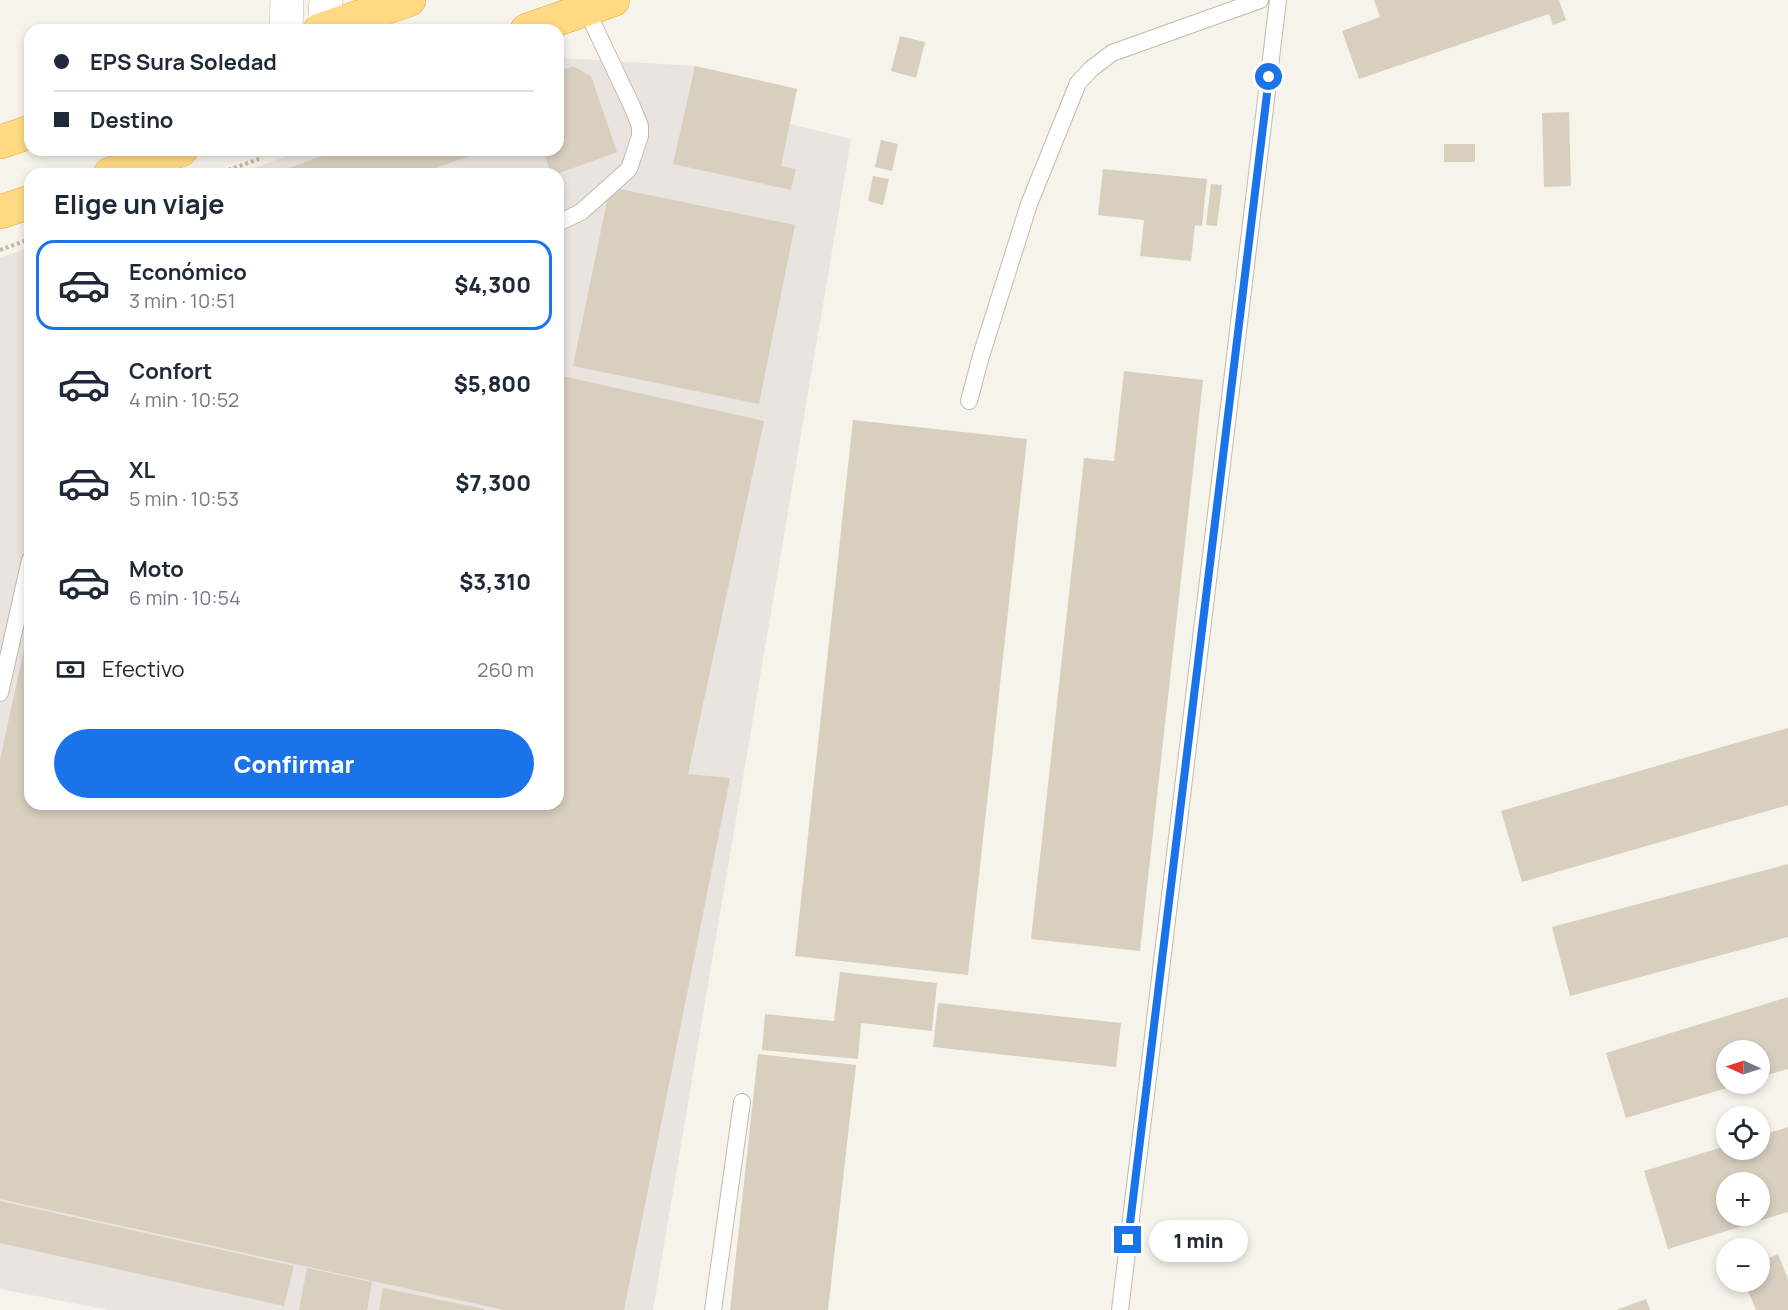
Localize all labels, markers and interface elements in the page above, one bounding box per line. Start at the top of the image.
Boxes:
text: EPS Sura Soledad [90,47,277,77]
route start [1255,63,1282,90]
text: Destino [90,105,173,135]
text: Elige un viaje [54,185,225,222]
text: Económico [129,257,247,287]
icon: car [57,258,111,312]
text: $4,300 [454,270,531,300]
text: 3 min · 10:51 [129,287,235,314]
text: Confort [129,356,212,386]
icon: car [57,357,111,411]
text: $5,800 [454,369,531,399]
text: 4 min · 10:52 [129,386,239,413]
text: XL [129,455,155,485]
icon: car [57,456,111,510]
text: $7,300 [455,468,531,498]
text: 5 min · 10:53 [129,485,239,512]
text: Moto [129,554,184,584]
icon: car [57,555,111,609]
text: $3,310 [459,567,531,597]
text: 6 min · 10:54 [129,584,241,611]
icon: cash [54,653,87,686]
text: Efectivo [102,654,185,684]
text: 260 m [477,656,534,683]
button: Confirmar [54,729,534,798]
north arrow [1716,1040,1770,1094]
map controls [1716,1040,1770,1292]
button: locate [1716,1106,1770,1160]
button: + [1716,1172,1770,1226]
callout: 1 min [1149,1219,1248,1261]
route end [1114,1226,1141,1253]
text: 1 min [1173,1227,1224,1254]
button: − [1716,1238,1770,1292]

